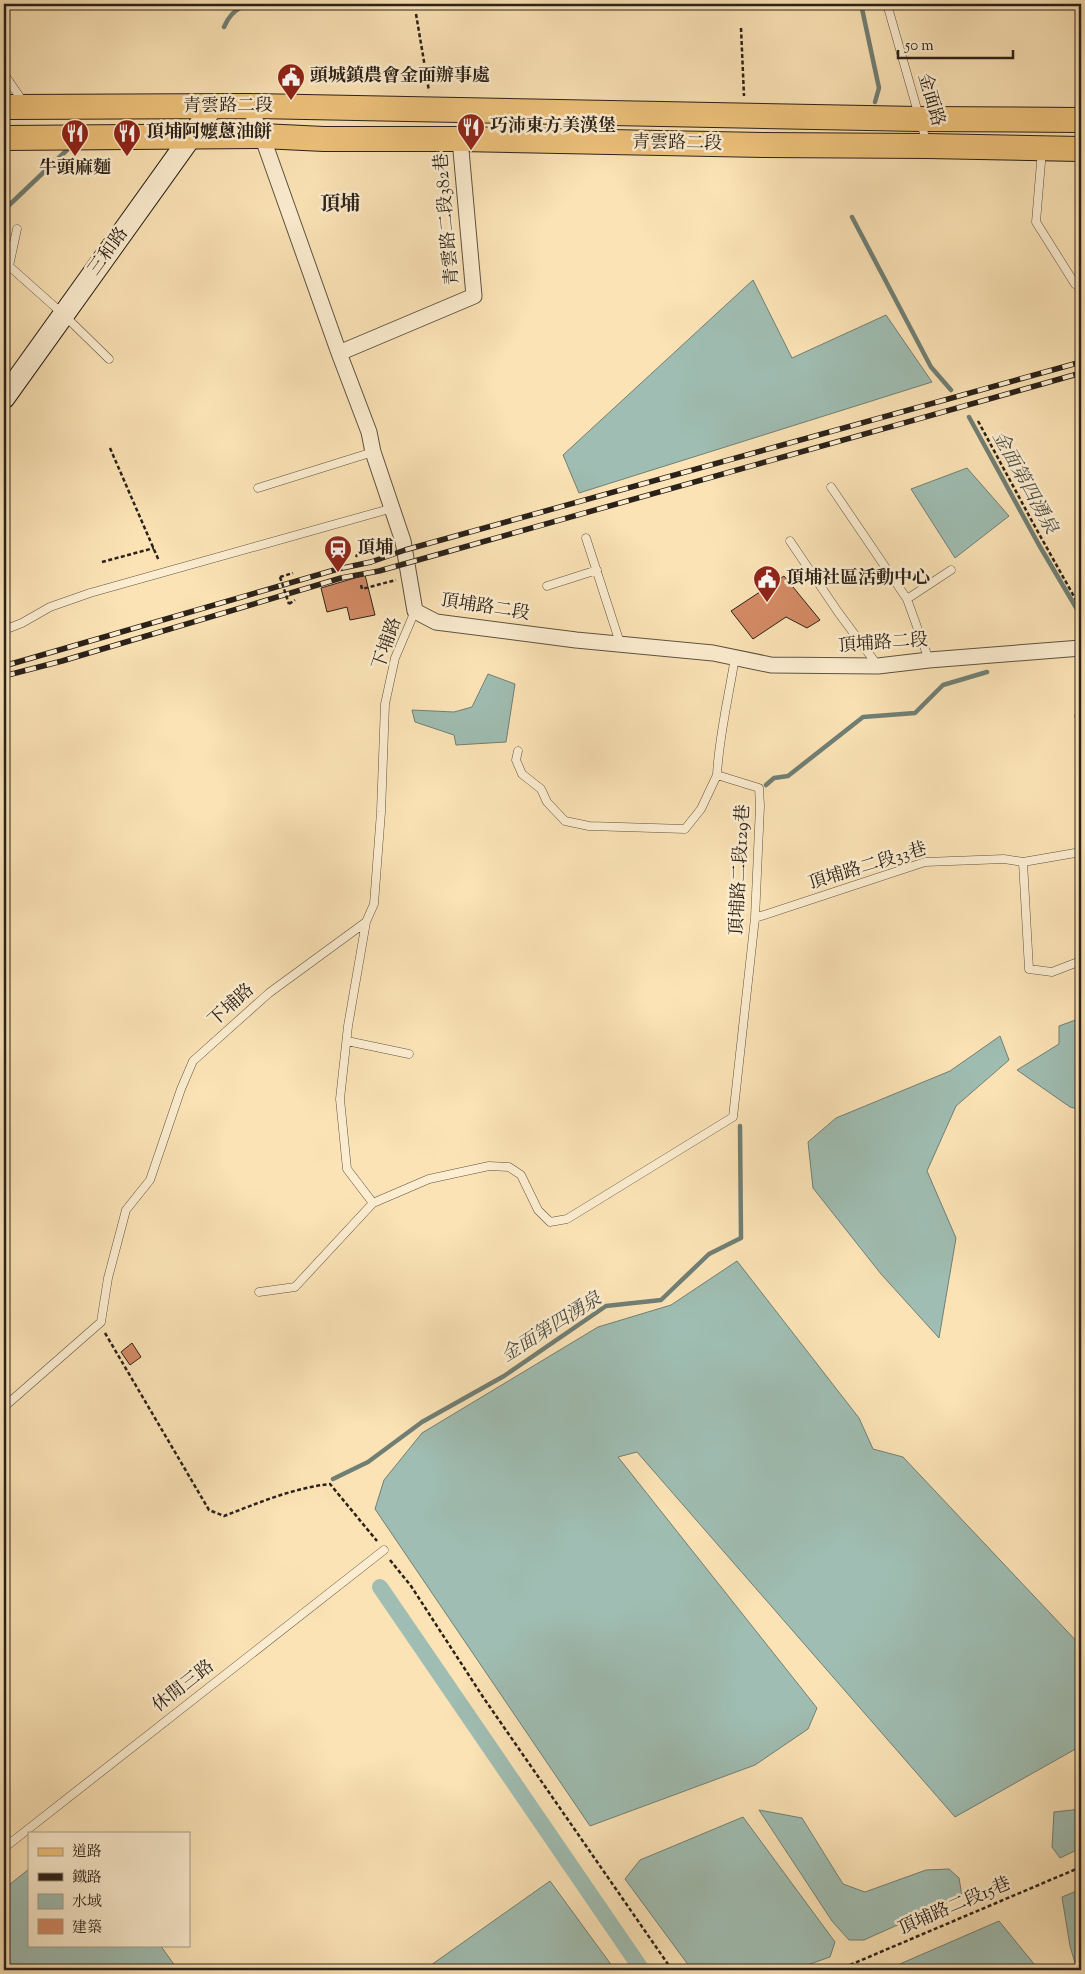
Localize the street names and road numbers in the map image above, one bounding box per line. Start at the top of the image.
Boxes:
street label: 金面路 [910,70,950,130]
street label: 青雲路二段 [183,94,273,120]
street label: 青雲路二段 [632,130,722,158]
street label: 青雲路二段382巷 [429,152,467,286]
street label: 三和路 [83,223,135,281]
street label: 頂埔路二段 [439,588,531,628]
street label: 下埔路 [367,614,409,674]
street label: 頂埔路二段 [837,628,929,660]
street label: 頂埔路二段129巷 [725,804,757,936]
street label: 頂埔路二段33巷 [806,837,930,897]
street label: 下埔路 [203,978,261,1034]
street label: 休閒三路 [148,1655,220,1719]
street label: 頂埔路二段15巷 [895,1872,1015,1942]

